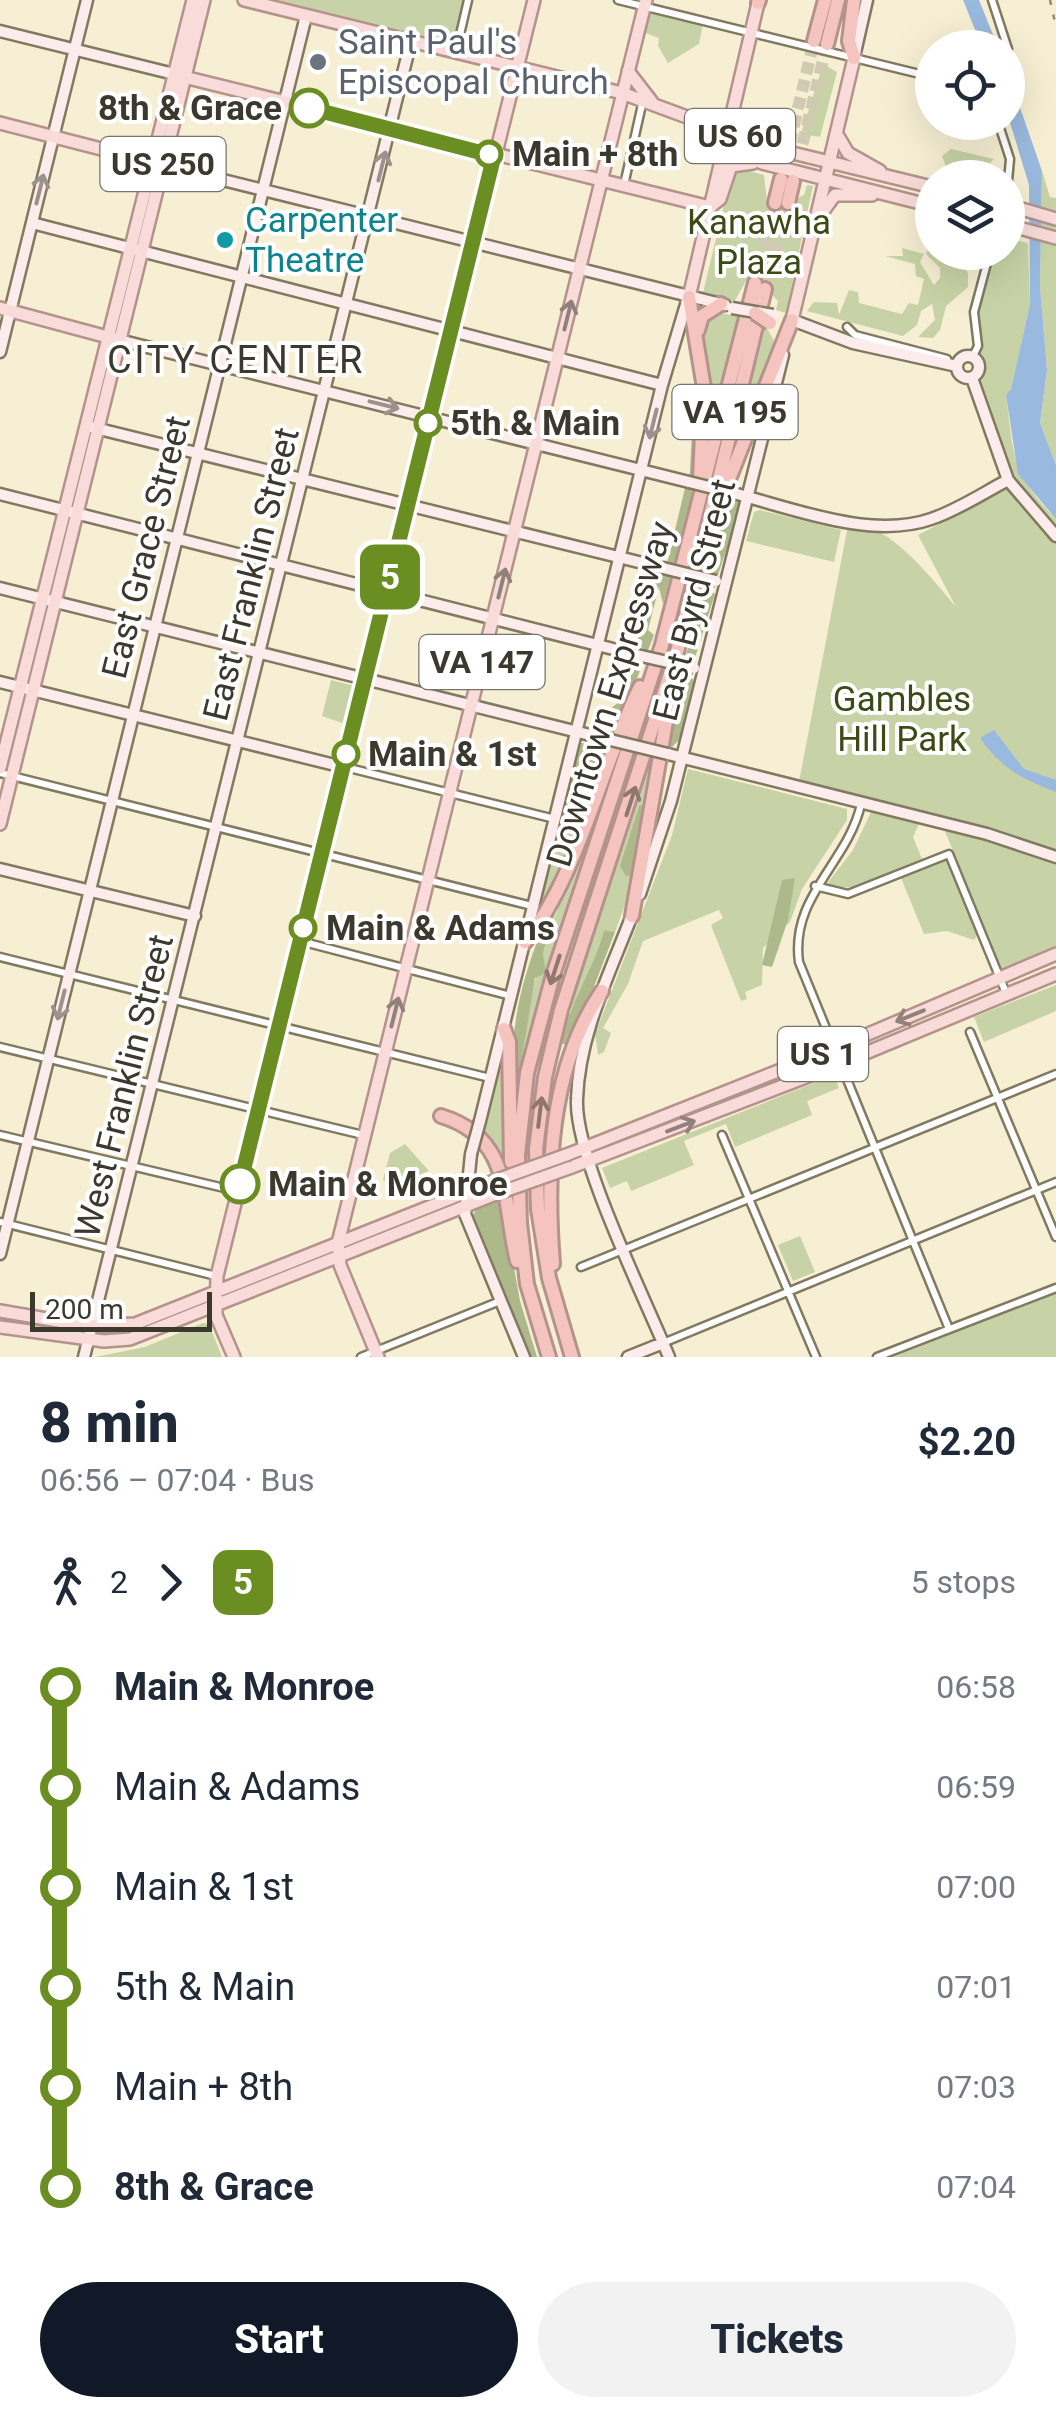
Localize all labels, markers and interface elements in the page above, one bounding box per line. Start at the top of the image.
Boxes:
place label: Saint Paul's Episcopal Church [338,22,609,103]
map controls [915,30,1025,270]
button: locate [915,30,1025,140]
marker: Saint Paul's Episcopal Church [307,51,329,73]
place label: 8th & Grace [98,88,282,129]
marker: 8th & Grace [290,89,328,127]
road number: US 60 [685,109,795,163]
place label: Main + 8th [512,134,678,175]
road number: US 250 [100,137,226,191]
marker: Main + 8th [476,141,502,167]
one-way arrow [374,151,392,183]
button: layers [915,160,1025,270]
one-way arrow [32,174,50,206]
place label: Carpenter Theatre [245,200,398,281]
park label: Kanawha Plaza [687,202,831,283]
marker: Carpenter Theatre [214,229,236,251]
one-way arrow [560,300,578,332]
district label: CITY CENTER [107,338,365,382]
road number: VA 195 [672,385,798,439]
one-way arrow [367,397,399,415]
place label: 5th & Main [450,403,620,444]
one-way arrow [642,408,661,439]
marker: 5th & Main [415,410,441,436]
street label: East Grace Street [94,412,199,683]
street label: East Franklin Street [195,423,308,725]
street label: East Byrd Street [645,475,744,725]
street label: Downtown Expressway [538,516,683,872]
line badge: 5 [358,544,422,610]
text: 5 [380,557,400,598]
one-way arrow [493,568,512,599]
road number: VA 147 [420,635,544,689]
park label: Gambles Hill Park [833,679,971,760]
place label: Main & 1st [368,734,537,775]
marker: Main & 1st [333,741,359,767]
one-way arrow [623,786,641,817]
place label: Main & Adams [326,908,555,949]
marker: Main & Adams [290,915,316,941]
street label: West Franklin Street [67,930,182,1242]
one-way arrow [544,954,562,985]
one-way arrow [51,988,69,1020]
one-way arrow [386,997,405,1028]
one-way arrow [895,1009,926,1027]
road number: US 1 [778,1027,868,1081]
one-way arrow [531,1097,550,1129]
one-way arrow [665,1116,696,1134]
place label: Main & Monroe [268,1164,508,1205]
marker: Main & Monroe [221,1165,259,1203]
scale bar [30,1287,212,1332]
text: 200 m [45,1293,124,1326]
text: 8 min [40,1391,179,1455]
text: $2.20 [918,1420,1016,1464]
text: 06:56 – 07:04 · Bus [40,1461,315,1499]
icon: walk [40,1555,95,1610]
icon: forward [143,1555,198,1610]
text: 5 [233,1562,253,1603]
text: 2 [110,1563,128,1601]
text: 5 stops [911,1563,1016,1601]
text: Main & Monroe [114,1665,374,1709]
text: 06:58 [936,1668,1016,1706]
text: Main & Adams [114,1765,360,1809]
text: 06:59 [936,1768,1016,1806]
text: Main & 1st [114,1865,294,1909]
text: 07:00 [936,1868,1016,1906]
text: 5th & Main [114,1965,295,2009]
text: 07:01 [936,1968,1016,2006]
text: Main + 8th [114,2065,293,2109]
text: 07:03 [936,2068,1016,2106]
text: 8th & Grace [114,2165,314,2209]
text: 07:04 [936,2168,1016,2206]
button: Start [40,2282,518,2397]
button: Tickets [538,2282,1016,2397]

